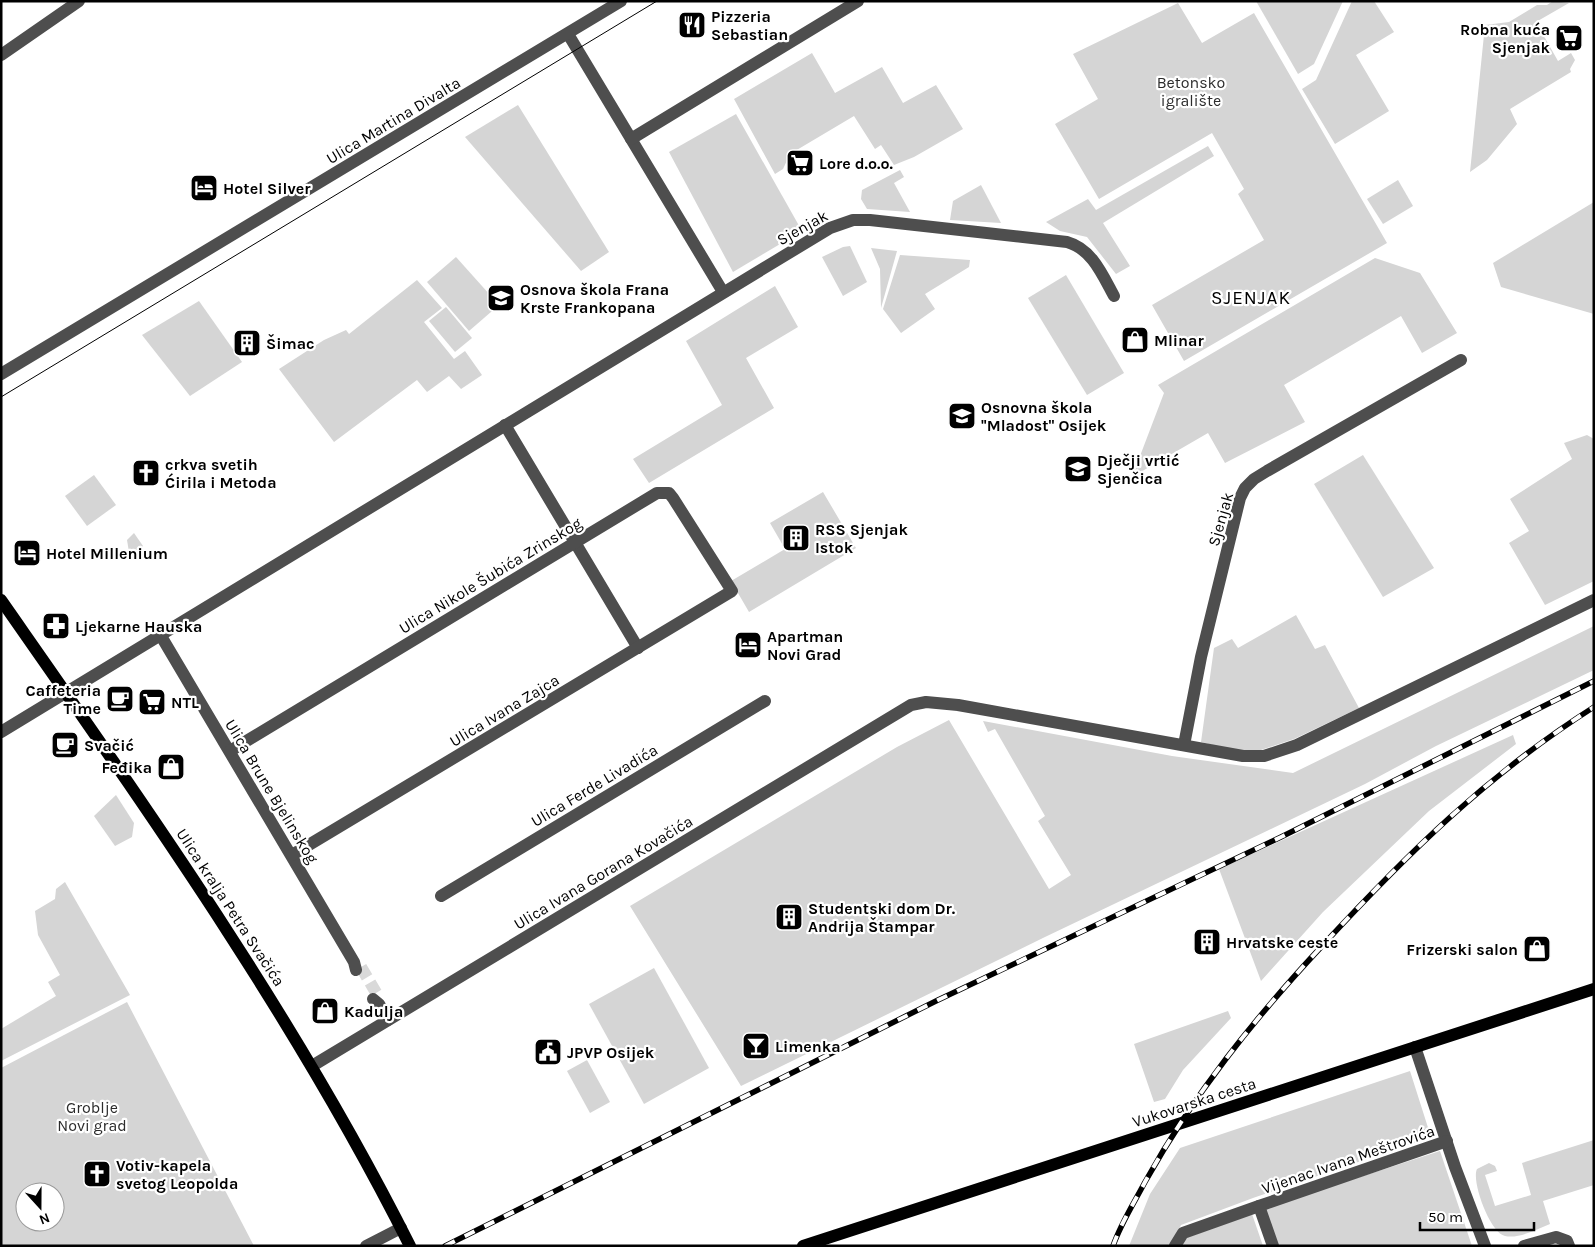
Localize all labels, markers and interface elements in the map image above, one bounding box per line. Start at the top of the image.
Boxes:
place label: Pizzeria Sebastian [711,7,788,44]
restaurant icon: Pizzeria Sebastian [677,10,707,40]
place label: Robna kuća Sjenjak [1460,20,1551,57]
supermarket icon: Robna kuća Sjenjak [1554,23,1584,53]
street label: Ulica Martina Divalta [323,73,464,168]
park label: Betonsko igralište [1157,73,1225,110]
supermarket icon: Lore d.o.o. [785,148,815,178]
place label: Lore d.o.o. [819,154,894,173]
hotel icon: Hotel Silver [189,173,219,203]
place label: Hotel Silver [223,179,311,198]
street label: Sjenjak [773,206,831,249]
place label: Osnova škola Frana Krste Frankopana [520,280,669,317]
school or university icon: Osnova škola Frana Krste Frankopana [486,283,516,313]
district label: SJENJAK [1211,287,1291,309]
shop icon: Mlinar [1120,325,1150,355]
building icon: Šimac [232,328,262,358]
place label: Mlinar [1154,331,1204,350]
place label: Šimac [266,333,314,353]
place label: Osnovna škola ''Mladost'' Osijek [981,398,1107,435]
school or university icon: Osnovna škola ''Mladost'' Osijek [947,401,977,431]
place label: Dječji vrtić Sjenčica [1097,451,1180,488]
school or university icon: Dječji vrtić Sjenčica [1063,454,1093,484]
place label: crkva svetih Ćirila i Metoda [165,455,277,492]
church icon: crkva svetih Ćirila i Metoda [131,458,161,488]
street label: Sjenjak [1204,490,1237,548]
street label: Ulica Nikole Šubića Zrinskog [395,513,585,638]
place label: RSS Sjenjak Istok [815,520,908,557]
building icon: RSS Sjenjak Istok [781,523,811,553]
hotel icon: Hotel Millenium [12,538,42,568]
place label: Hotel Millenium [46,544,168,563]
pharmacy icon: Ljekarne Hauska [41,611,71,641]
place label: Ljekarne Hauska [75,617,202,636]
place label: Apartman Novi Grad [767,627,843,664]
hotel icon: Apartman Novi Grad [733,630,763,660]
street label: Ulica Ivana Zajca [446,670,563,751]
place label: Caffeteria Time [26,681,101,718]
cafe icon: Caffeteria Time [105,684,135,714]
supermarket icon: NTL [137,687,167,717]
place label: NTL [171,693,199,712]
street label: Ulica Brune Bjelinskog [221,716,322,867]
cafe icon: Svačić [50,730,80,760]
place label: Svačić [84,736,134,755]
street label: Ulica Ferde Livadića [527,740,661,831]
shop icon: Feđika [156,752,186,782]
place label: Feđika [101,758,152,777]
street label: Ulica Ivana Gorana Kovačića [510,811,696,933]
street label: Ulica kralja Petra Svačića [172,825,289,990]
place label: Studentski dom Dr. Andrija Štampar [808,899,956,936]
building icon: Studentski dom Dr. Andrija Štampar [774,902,804,932]
building icon: Hrvatske ceste [1192,927,1222,957]
place label: Hrvatske ceste [1226,933,1338,952]
shop icon: Frizerski salon [1522,934,1552,964]
place label: Frizerski salon [1406,940,1518,959]
shop icon: Kadulja [310,996,340,1026]
place label: Kadulja [344,1002,403,1021]
bar icon: Limenka [741,1031,771,1061]
public building icon: JPVP Osijek [533,1037,563,1067]
place label: Limenka [775,1037,841,1056]
place label: JPVP Osijek [567,1043,655,1062]
street label: Vukovarska cesta [1130,1074,1258,1131]
park label: Groblje Novi grad [57,1098,127,1135]
street label: Vijenac Ivana Meštrovića [1259,1121,1437,1198]
place label: Votiv-kapela svetog Leopolda [116,1156,238,1193]
church icon: Votiv-kapela svetog Leopolda [82,1159,112,1189]
north arrow [15,1182,65,1232]
scale bar [1420,1200,1534,1232]
text: 50 m [1428,1208,1463,1226]
text: N [37,1209,52,1228]

